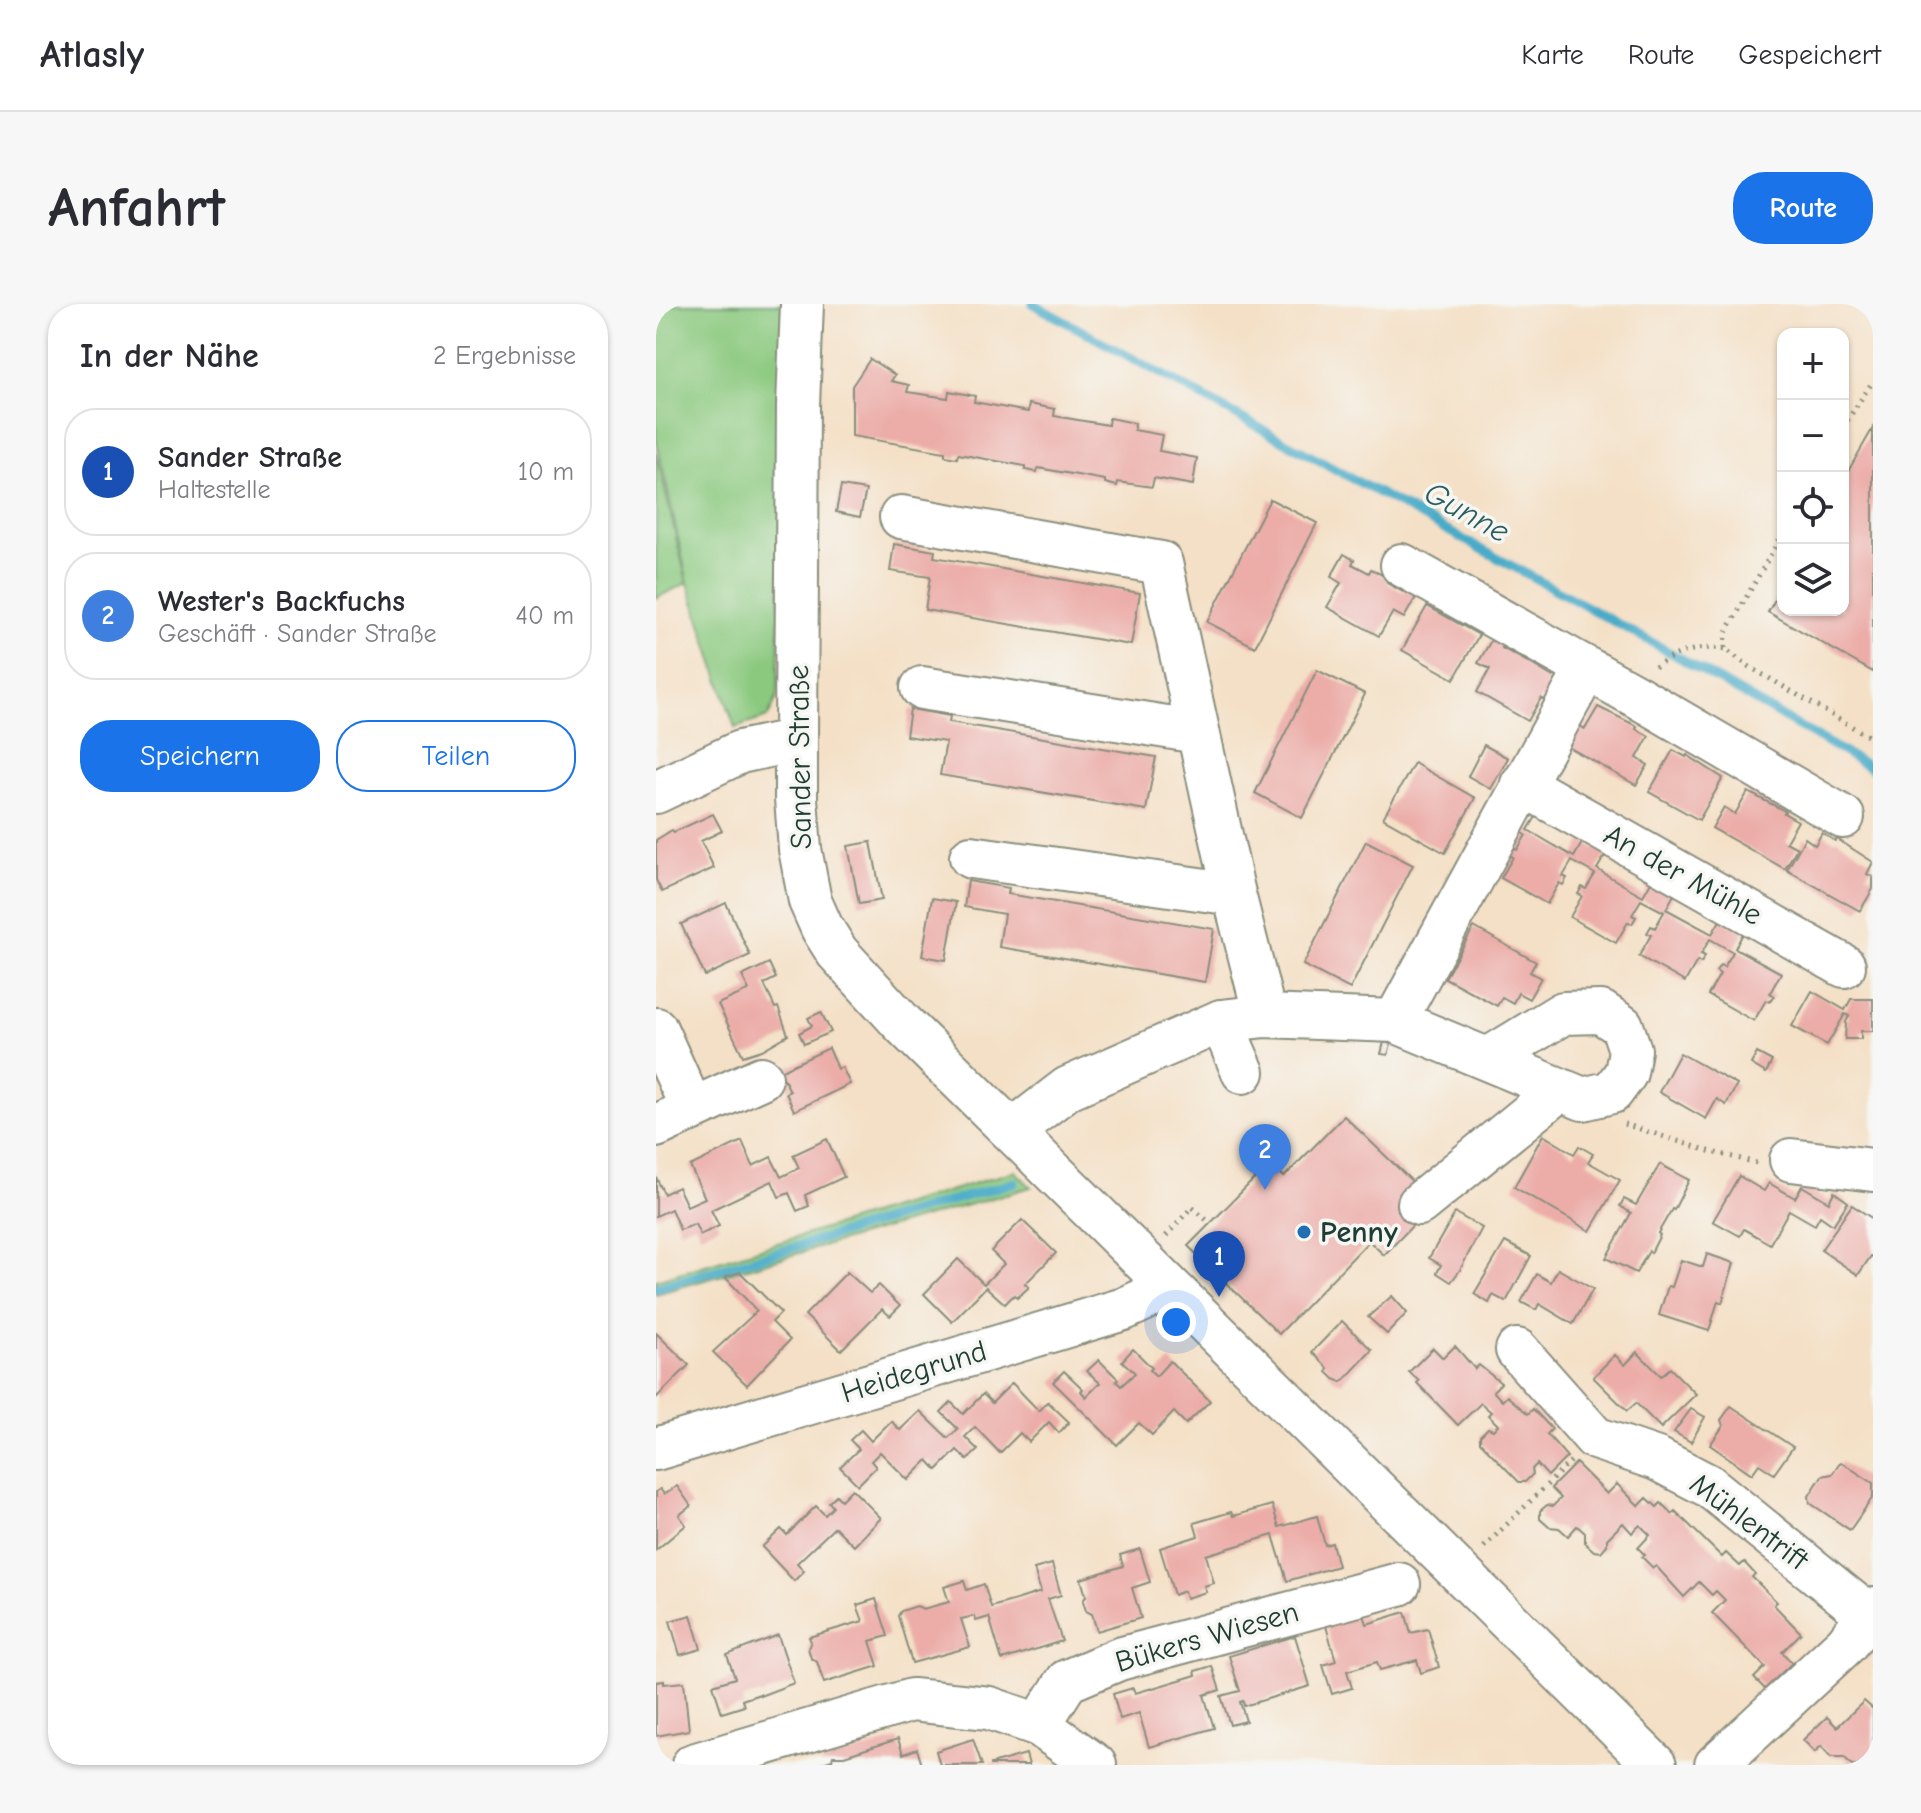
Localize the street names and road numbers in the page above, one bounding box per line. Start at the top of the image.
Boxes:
street label: Sander Straße [781,665,819,849]
street label: An der Mühle [1598,817,1768,933]
street label: Heidegrund [837,1333,991,1411]
street label: Mühlentrift [1683,1466,1816,1579]
street label: Bükers Wiesen [1111,1594,1303,1680]

